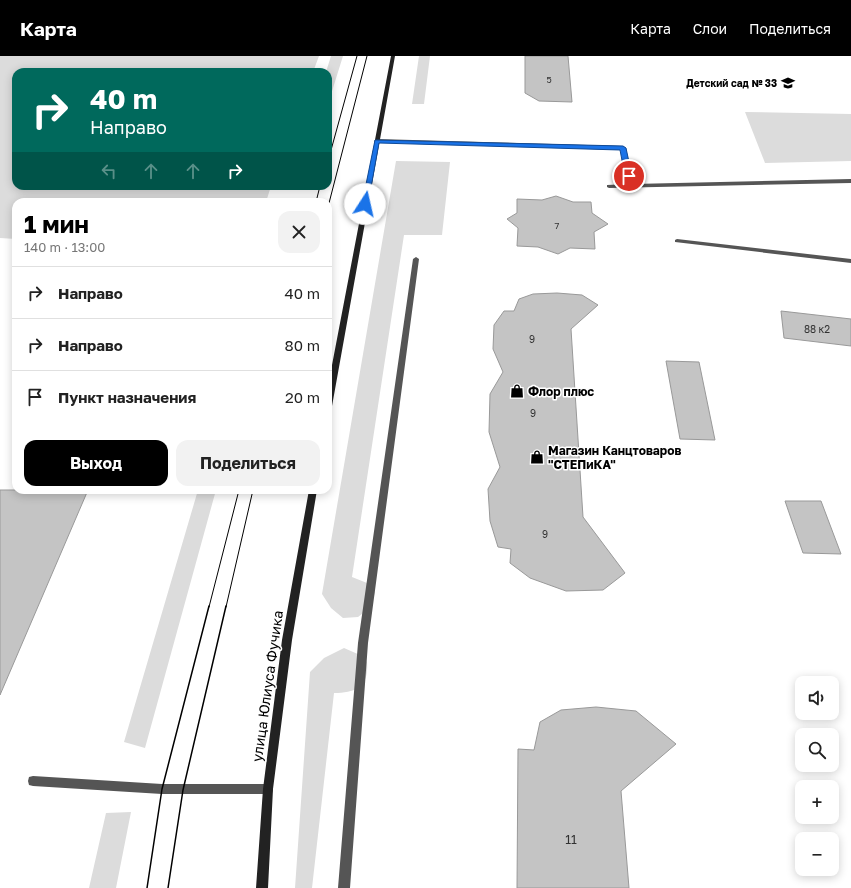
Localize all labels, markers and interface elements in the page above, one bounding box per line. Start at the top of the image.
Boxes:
text: Карта [20,17,77,40]
text: Карта [630,20,671,37]
text: Слои [693,20,727,37]
text: Поделиться [749,20,831,37]
house number: 5 [546,74,552,85]
school or university icon: Детский сад № 33 [780,75,796,91]
place label: Детский сад № 33 [686,77,777,89]
text: 40 m [90,82,157,115]
icon: right [24,84,76,136]
text: Направо [90,116,167,138]
pin [612,159,646,193]
icon: left [98,160,120,182]
icon: ahead [140,160,162,182]
icon: ahead [182,160,204,182]
icon: right [224,160,246,182]
icon: arrive [618,165,640,187]
position arrow [344,183,386,225]
text: 1 мин [24,209,89,238]
button: close [278,211,320,253]
house number: 7 [555,220,560,231]
text: 140 m · 13:00 [24,239,105,255]
icon: right [24,282,46,304]
text: Направо [58,284,123,302]
text: 40 m [285,284,320,302]
house number: 88 к2 [804,323,830,335]
house number: 9 [529,333,535,345]
icon: right [24,334,46,356]
text: Направо [58,336,123,354]
text: 80 m [285,336,320,354]
shop icon: Флор плюс [509,383,525,399]
place label: Флор плюс [528,384,594,399]
icon: arrive [24,386,46,408]
text: Пункт назначения [58,388,196,406]
text: 20 m [285,388,320,406]
house number: 9 [530,407,536,419]
button: Выход [24,440,168,486]
button: Поделиться [176,440,320,486]
place label: Магазин Канцтоваров "СТЕПиКА" [548,443,681,472]
shop icon: Магазин Канцтоваров "СТЕПиКА" [529,449,545,465]
house number: 9 [542,528,548,540]
street label: улица Юлиуса Фучика [248,609,286,763]
map controls [795,676,839,876]
button: sound [795,676,839,720]
button: search [795,728,839,772]
button: + [795,780,839,824]
house number: 11 [565,832,577,847]
button: − [795,832,839,876]

